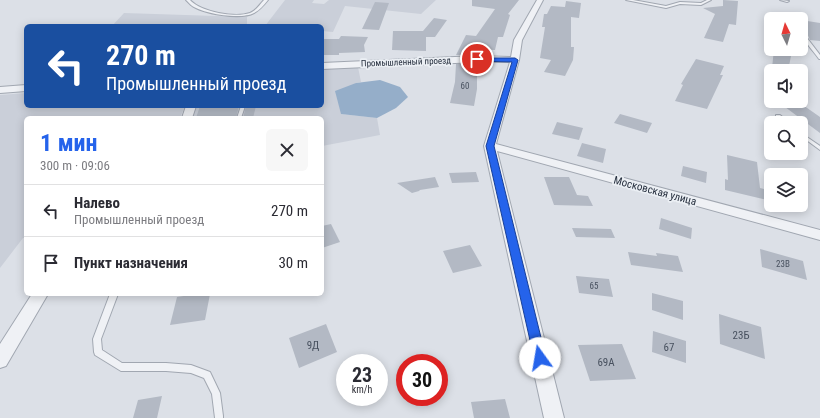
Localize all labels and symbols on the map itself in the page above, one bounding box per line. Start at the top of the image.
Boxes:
north arrow [764,12,808,56]
pin [460,42,494,76]
street label: Промышленный проезд [361,55,451,69]
house number: 60 [461,81,469,91]
street label: Московская улица [612,174,698,208]
house number: 23В [776,259,790,269]
house number: 65 [590,281,599,291]
house number: 23Б [733,329,749,342]
position arrow [519,337,561,379]
house number: 9Д [307,339,319,352]
house number: 67 [664,341,674,354]
speed limit sign: 30 [396,354,448,406]
house number: 69А [597,356,615,369]

